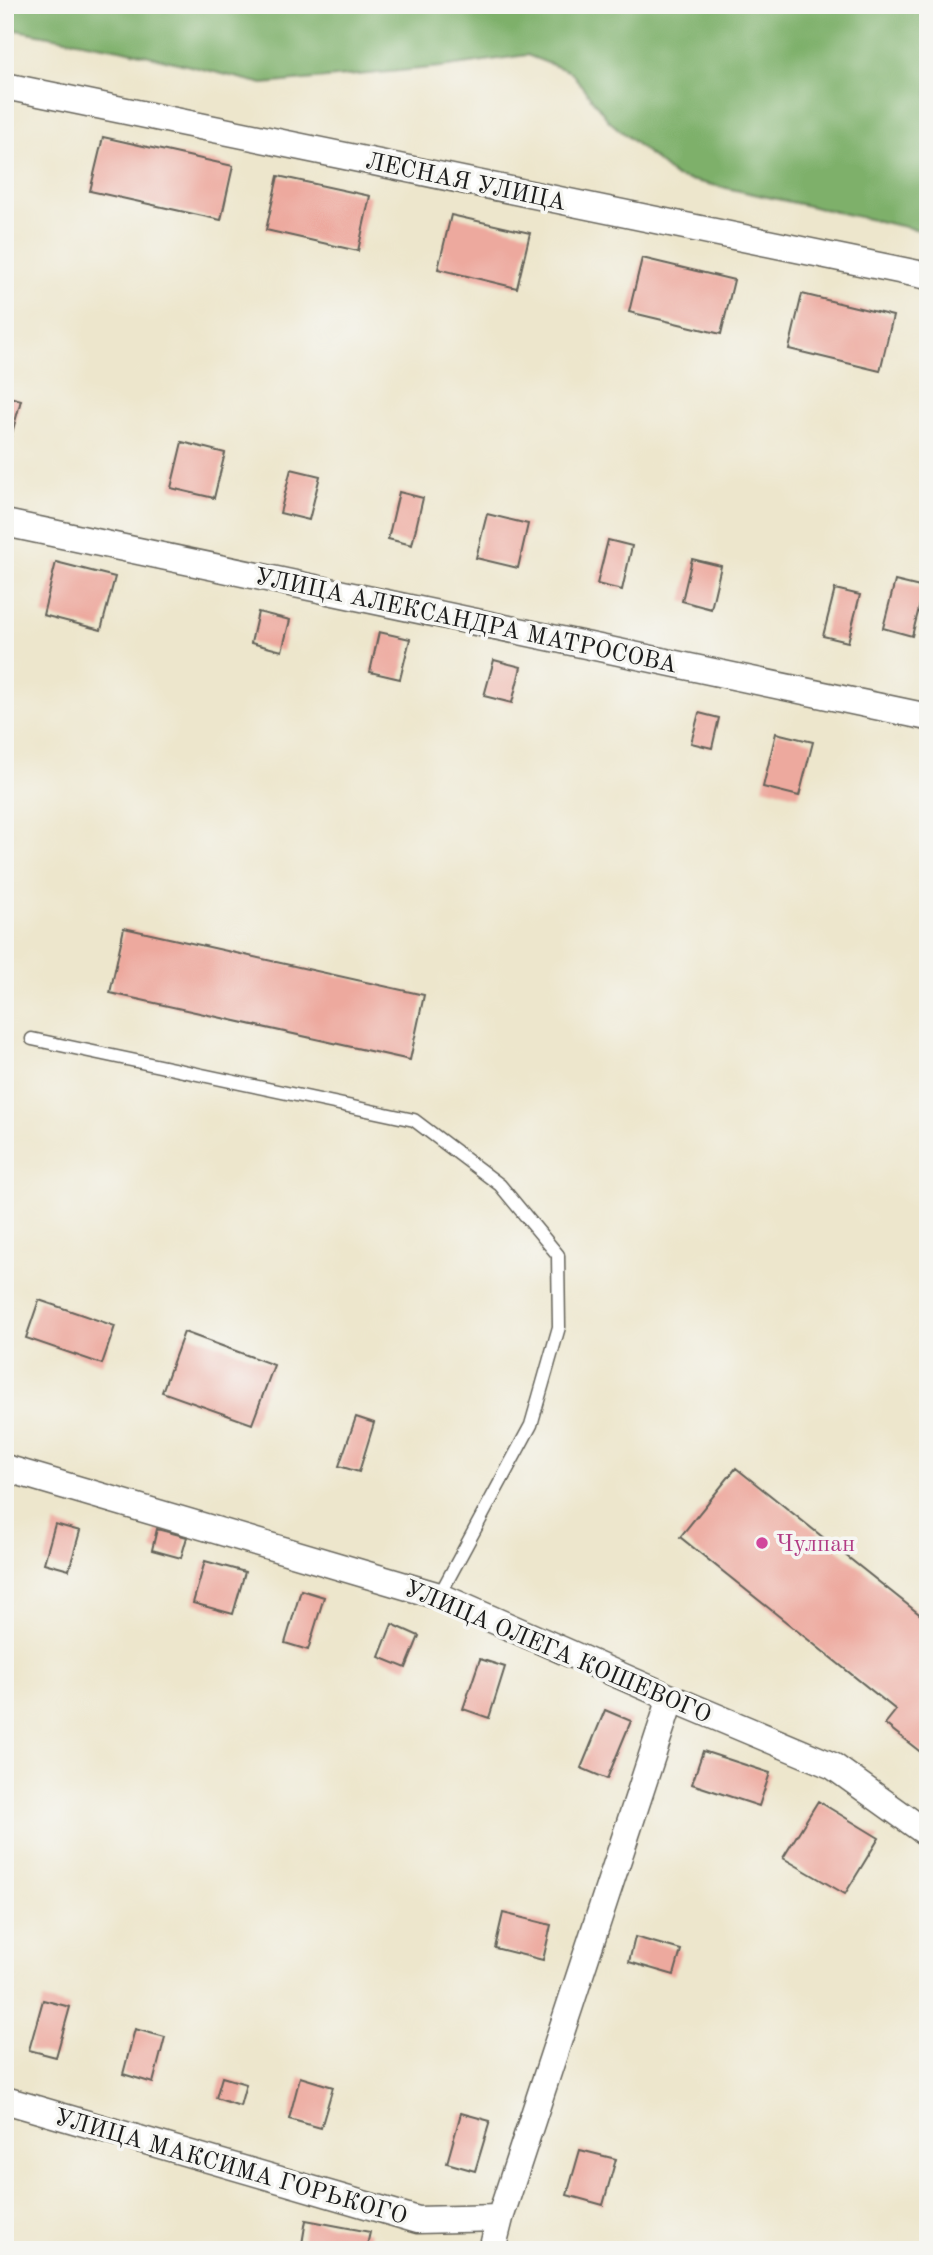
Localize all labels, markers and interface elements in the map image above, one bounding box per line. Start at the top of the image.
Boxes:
street label: ЛЕСНАЯ УЛИЦА [363,150,568,216]
street label: УЛИЦА АЛЕКСАНДРА МАТРОСОВА [252,565,679,679]
place label: Чулпан [776,1533,855,1557]
marker: Чулпан [754,1535,770,1551]
street label: УЛИЦА ОЛЕГА КОШЕВОГО [400,1577,714,1729]
street label: УЛИЦА МАКСИМА ГОРЬКОГО [51,2106,410,2230]

